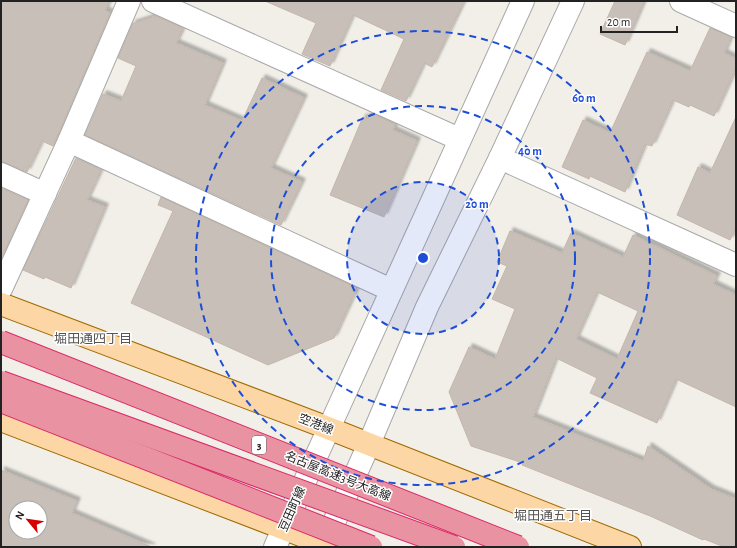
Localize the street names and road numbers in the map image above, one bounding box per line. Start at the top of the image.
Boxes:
street label: 空港線 [297,411,335,436]
road number: 3 [252,436,266,454]
street label: 名古屋高速3号大高線 [283,448,393,503]
street label: 豆田町線 [276,484,307,533]

